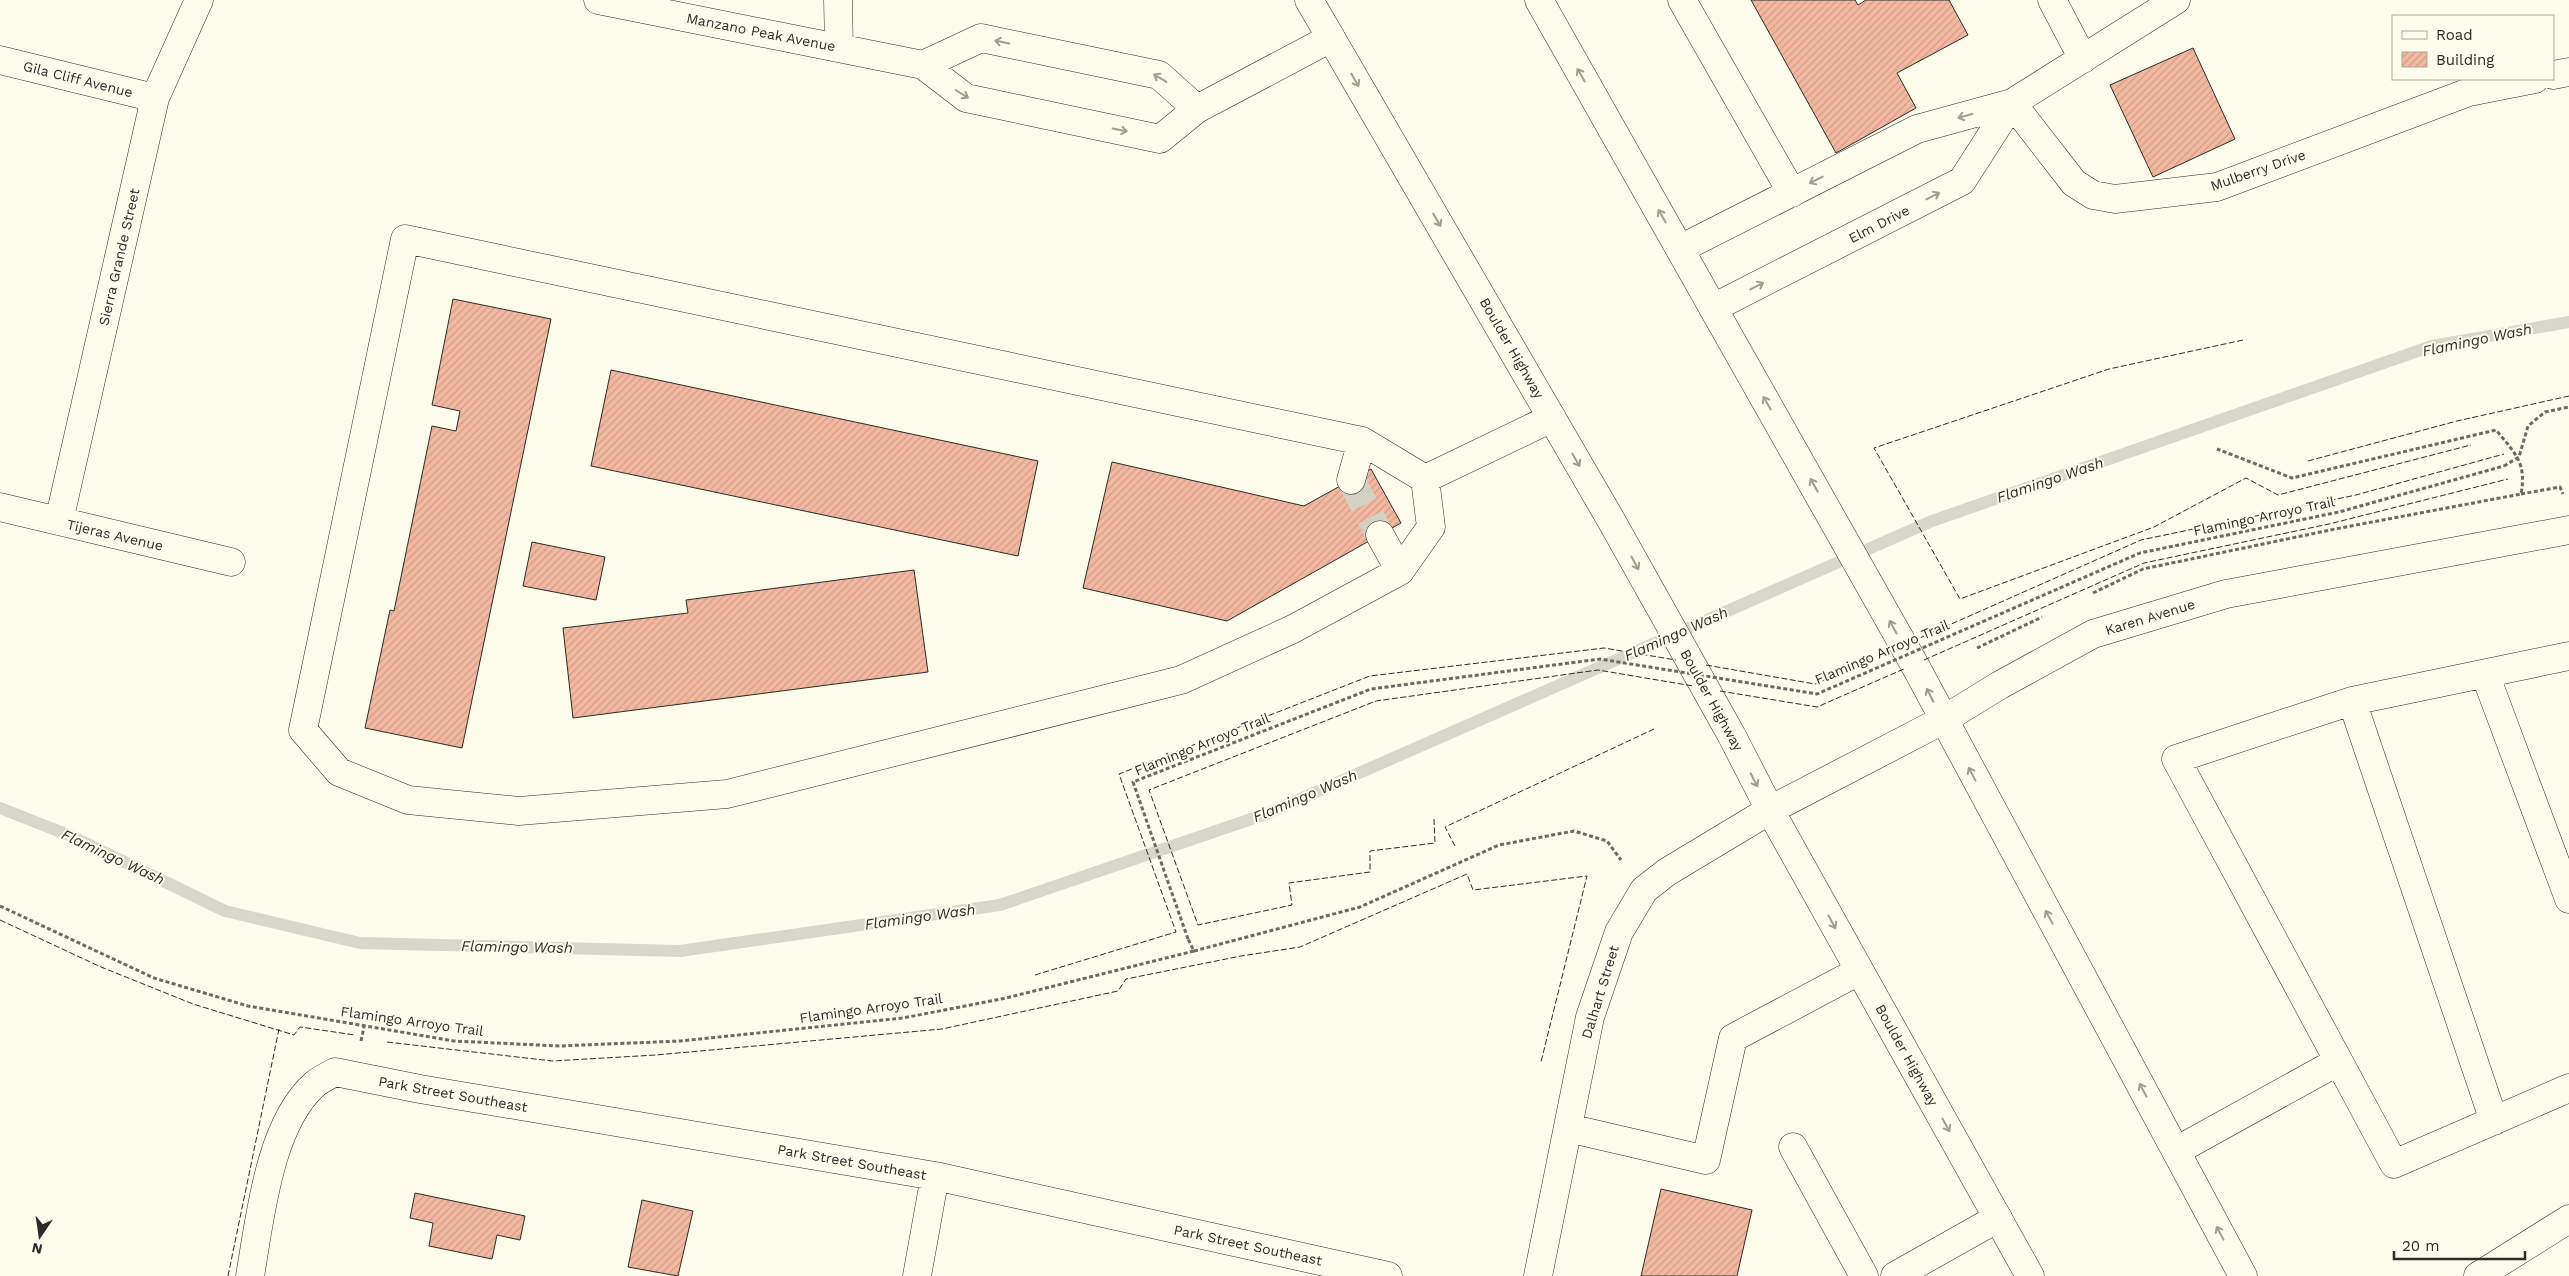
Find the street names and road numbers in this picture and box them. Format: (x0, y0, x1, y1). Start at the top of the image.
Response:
street label: Manzano Peak Avenue (685, 10, 837, 54)
street label: Gila Cliff Avenue (22, 58, 134, 100)
street label: Mulberry Drive (2208, 146, 2308, 194)
street label: Sierra Grande Street (95, 187, 143, 327)
street label: Elm Drive (1846, 202, 1912, 246)
street label: Boulder Highway (1477, 295, 1548, 402)
street label: Flamingo Arroyo Trail (2192, 493, 2337, 539)
street label: Tijeras Avenue (65, 516, 165, 554)
street label: Karen Avenue (2103, 596, 2197, 638)
street label: Flamingo Arroyo Trail (1813, 616, 1952, 688)
street label: Boulder Highway (1677, 646, 1747, 754)
street label: Flamingo Arroyo Trail (1132, 709, 1272, 778)
street label: Dalhart Street (1578, 943, 1622, 1041)
street label: Flamingo Arroyo Trail (799, 990, 944, 1026)
street label: Boulder Highway (1872, 1001, 1942, 1109)
street label: Flamingo Arroyo Trail (340, 1003, 485, 1039)
street label: Park Street Southeast (377, 1073, 529, 1115)
street label: Park Street Southeast (776, 1141, 928, 1183)
street label: Park Street Southeast (1172, 1221, 1324, 1269)

